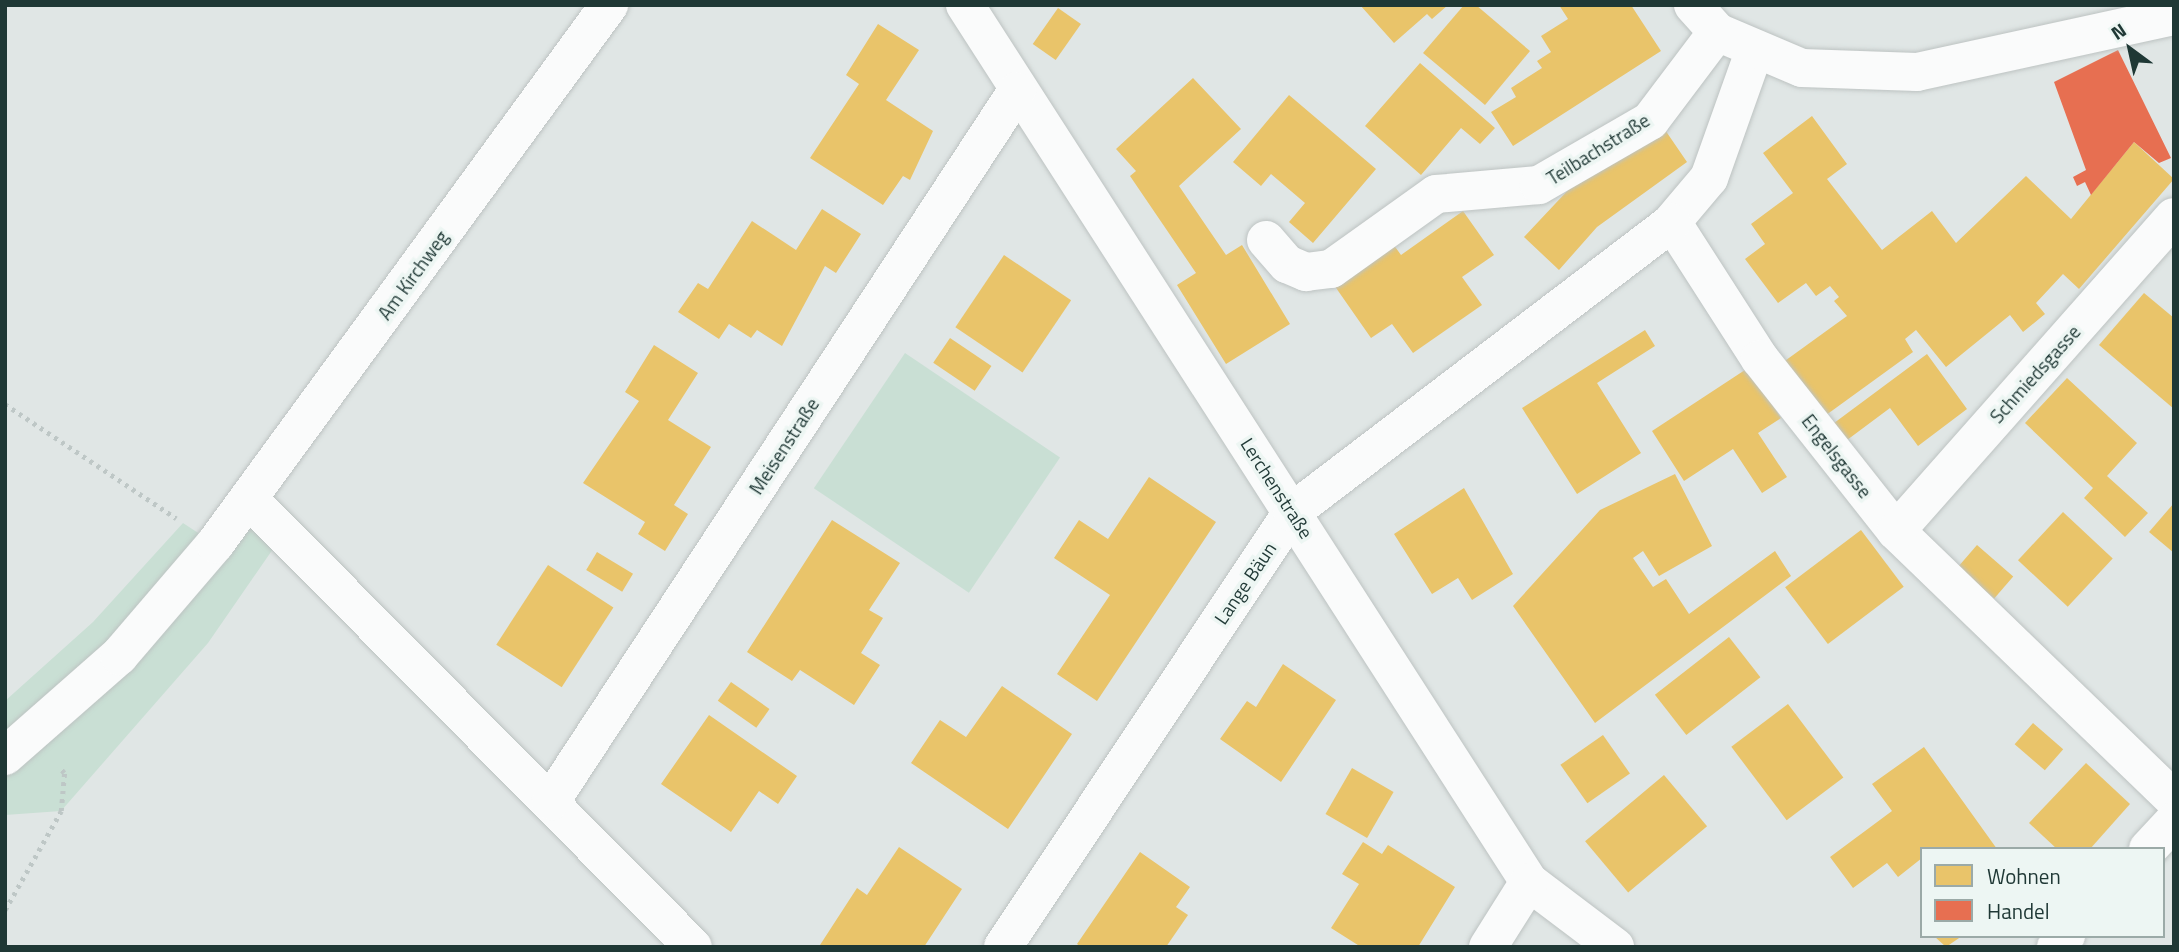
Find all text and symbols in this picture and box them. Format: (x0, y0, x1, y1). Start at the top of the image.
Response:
north arrow (2095, 14, 2165, 84)
text: N (2105, 15, 2132, 47)
street label: Teilbachstraße (1543, 108, 1653, 190)
street label: Am Kirchweg (373, 226, 453, 324)
street label: Schmiedsgasse (1985, 320, 2085, 428)
street label: Meisenstraße (744, 394, 824, 498)
street label: Engelsgasse (1797, 410, 1877, 502)
street label: Lerchenstraße (1236, 433, 1318, 543)
street label: Lange Bäun (1209, 538, 1281, 628)
legend (1920, 847, 2165, 938)
text: Wohnen (1987, 860, 2061, 892)
text: Handel (1987, 895, 2050, 927)

